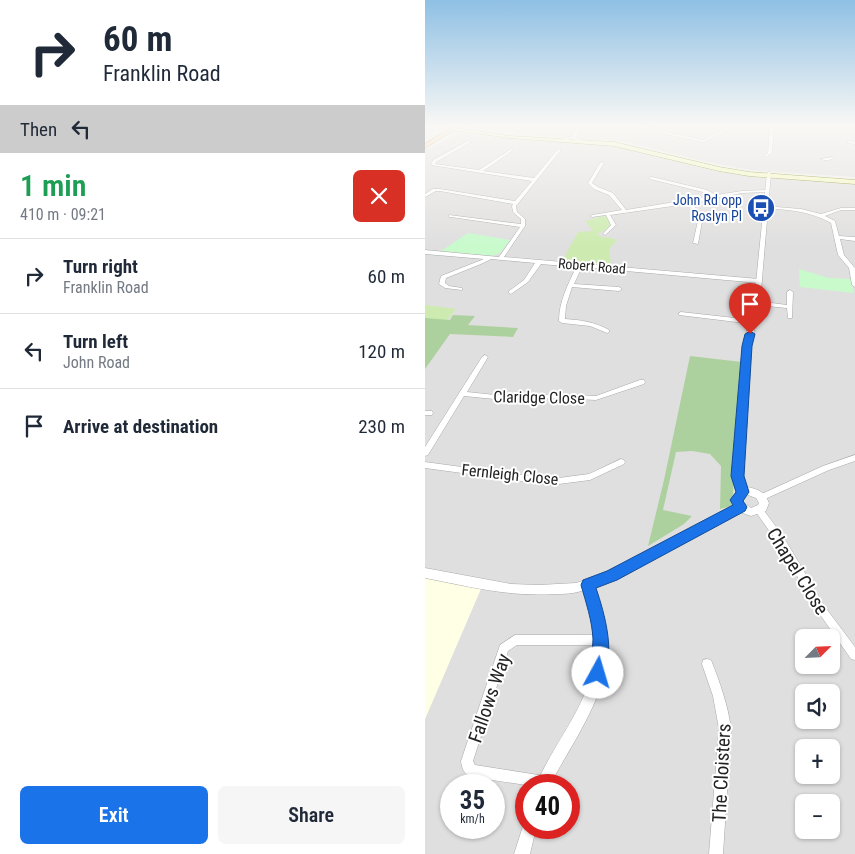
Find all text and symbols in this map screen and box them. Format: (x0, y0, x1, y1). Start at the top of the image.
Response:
text: 60 m (103, 19, 172, 60)
icon: right (20, 20, 85, 85)
text: Franklin Road (103, 61, 221, 86)
icon: left (67, 115, 95, 143)
text: Then (20, 118, 57, 141)
text: 1 min (20, 168, 86, 203)
button: close (353, 170, 405, 222)
place label: John Rd opp Roslyn Pl (673, 192, 742, 224)
bus stop icon: John Rd opp Roslyn Pl (746, 193, 776, 223)
text: 410 m · 09:21 (20, 205, 106, 224)
text: Turn right (63, 255, 138, 278)
street label: Robert Road (557, 255, 627, 277)
icon: right (20, 262, 48, 290)
text: 60 m (368, 265, 405, 288)
text: Franklin Road (63, 278, 149, 297)
pin (729, 283, 771, 334)
icon: arrive (736, 290, 764, 318)
text: Turn left (63, 330, 128, 353)
icon: left (20, 337, 48, 365)
text: 120 m (358, 340, 405, 363)
text: John Road (63, 353, 130, 372)
street label: Claridge Close (493, 387, 585, 408)
icon: arrive (20, 412, 48, 440)
text: Arrive at destination (63, 415, 218, 438)
text: 230 m (358, 415, 405, 438)
street label: Fernleigh Close (461, 460, 559, 489)
street label: Chapel Close (762, 523, 833, 619)
north arrow (795, 629, 840, 674)
map controls (795, 629, 840, 839)
position arrow (571, 646, 623, 698)
street label: Fallows Way (464, 651, 515, 746)
button: sound (795, 684, 840, 729)
street label: The Cloisters (707, 723, 736, 823)
button: + (795, 739, 840, 784)
speed limit sign: 40 (515, 774, 580, 839)
button: Exit (20, 786, 208, 844)
button: Share (218, 786, 405, 844)
text: 35 (460, 786, 485, 815)
button: − (795, 794, 840, 839)
text: km/h (460, 812, 485, 826)

